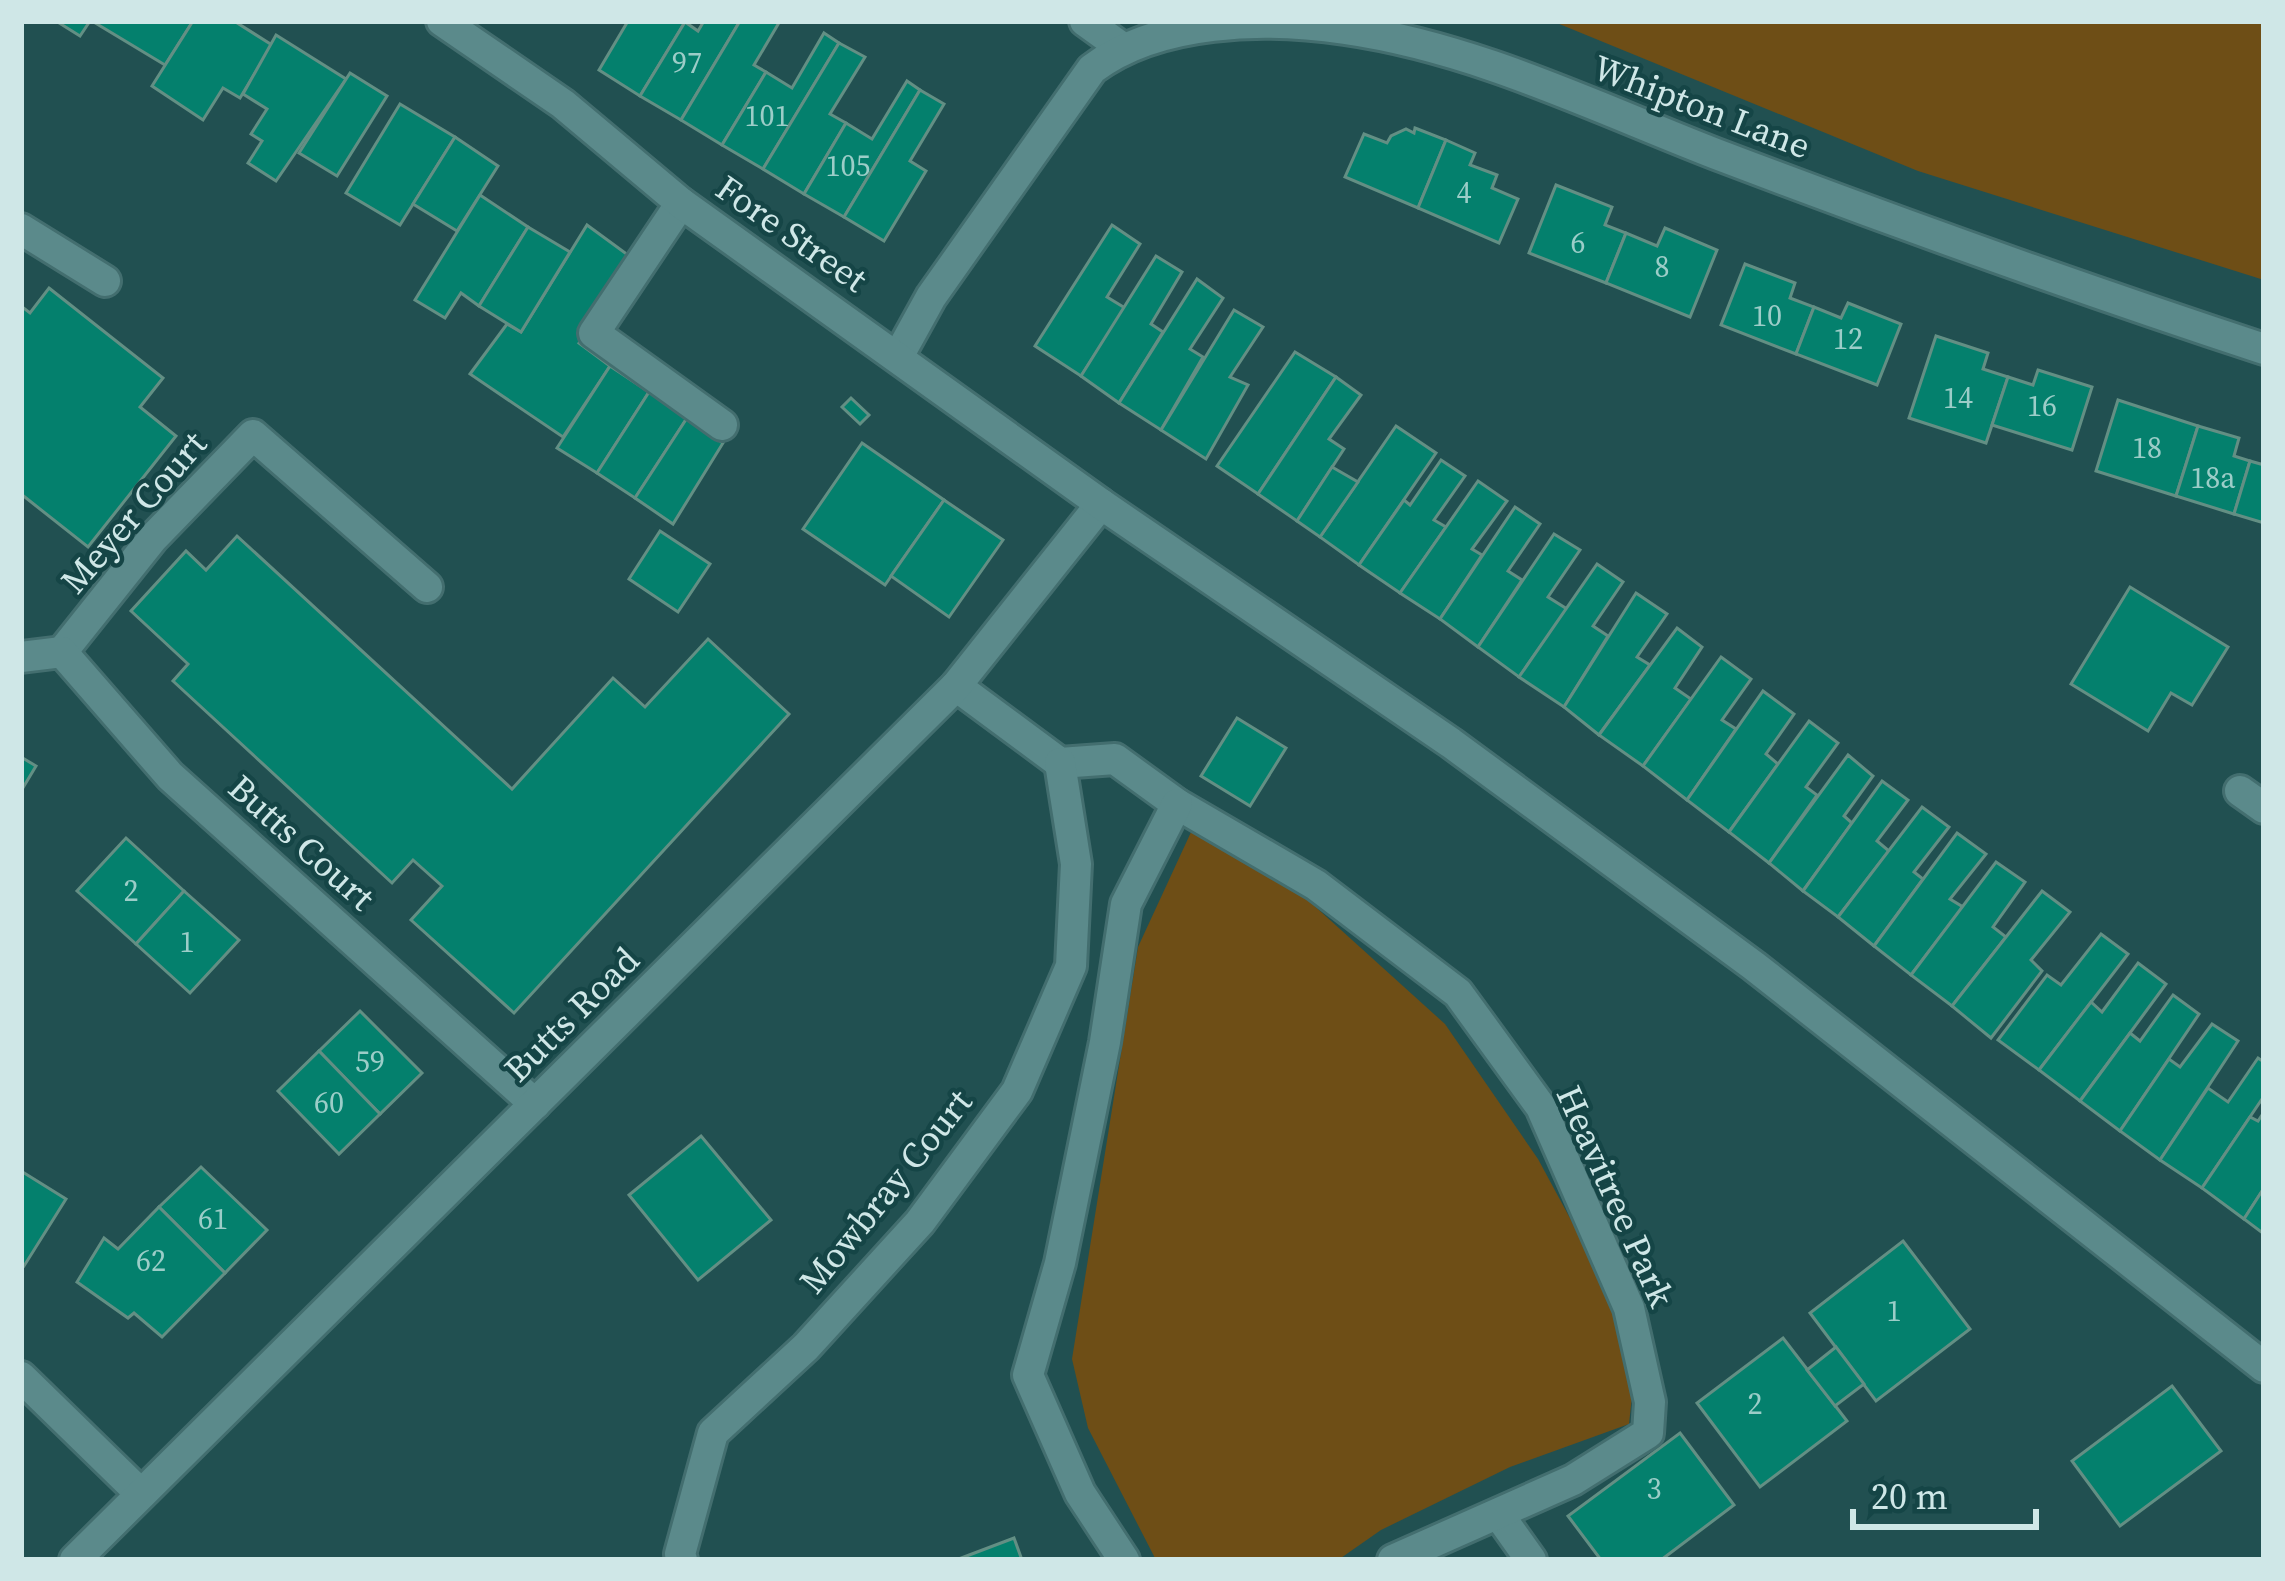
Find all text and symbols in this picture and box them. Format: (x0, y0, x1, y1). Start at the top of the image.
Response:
house number: 97 (672, 42, 702, 83)
street label: Whipton Lane (1586, 43, 1817, 170)
house number: 101 (745, 95, 790, 136)
house number: 105 (826, 145, 871, 186)
street label: Fore Street (706, 163, 877, 303)
house number: 4 (1457, 172, 1472, 213)
house number: 6 (1571, 222, 1586, 263)
house number: 8 (1655, 246, 1670, 287)
house number: 10 (1752, 295, 1782, 336)
house number: 12 (1833, 318, 1863, 359)
house number: 14 (1943, 377, 1973, 418)
house number: 16 (2027, 385, 2057, 426)
street label: Meyer Court (49, 421, 218, 604)
house number: 18 (2132, 427, 2162, 468)
house number: 18a (2190, 457, 2236, 498)
street label: Butts Court (218, 763, 386, 921)
house number: 2 (124, 870, 139, 911)
house number: 1 (180, 921, 195, 962)
street label: Butts Road (493, 936, 650, 1093)
house number: 59 (355, 1041, 385, 1082)
street label: Heavitree Park (1545, 1078, 1686, 1315)
street label: Mowbray Court (788, 1079, 983, 1304)
house number: 60 (314, 1082, 344, 1123)
house number: 61 (198, 1198, 228, 1239)
house number: 62 (136, 1240, 166, 1281)
house number: 1 (1887, 1290, 1902, 1331)
house number: 2 (1748, 1383, 1763, 1424)
scale bar (1853, 1455, 2036, 1529)
house number: 3 (1647, 1468, 1662, 1509)
text: 20 m (1871, 1472, 1948, 1521)

